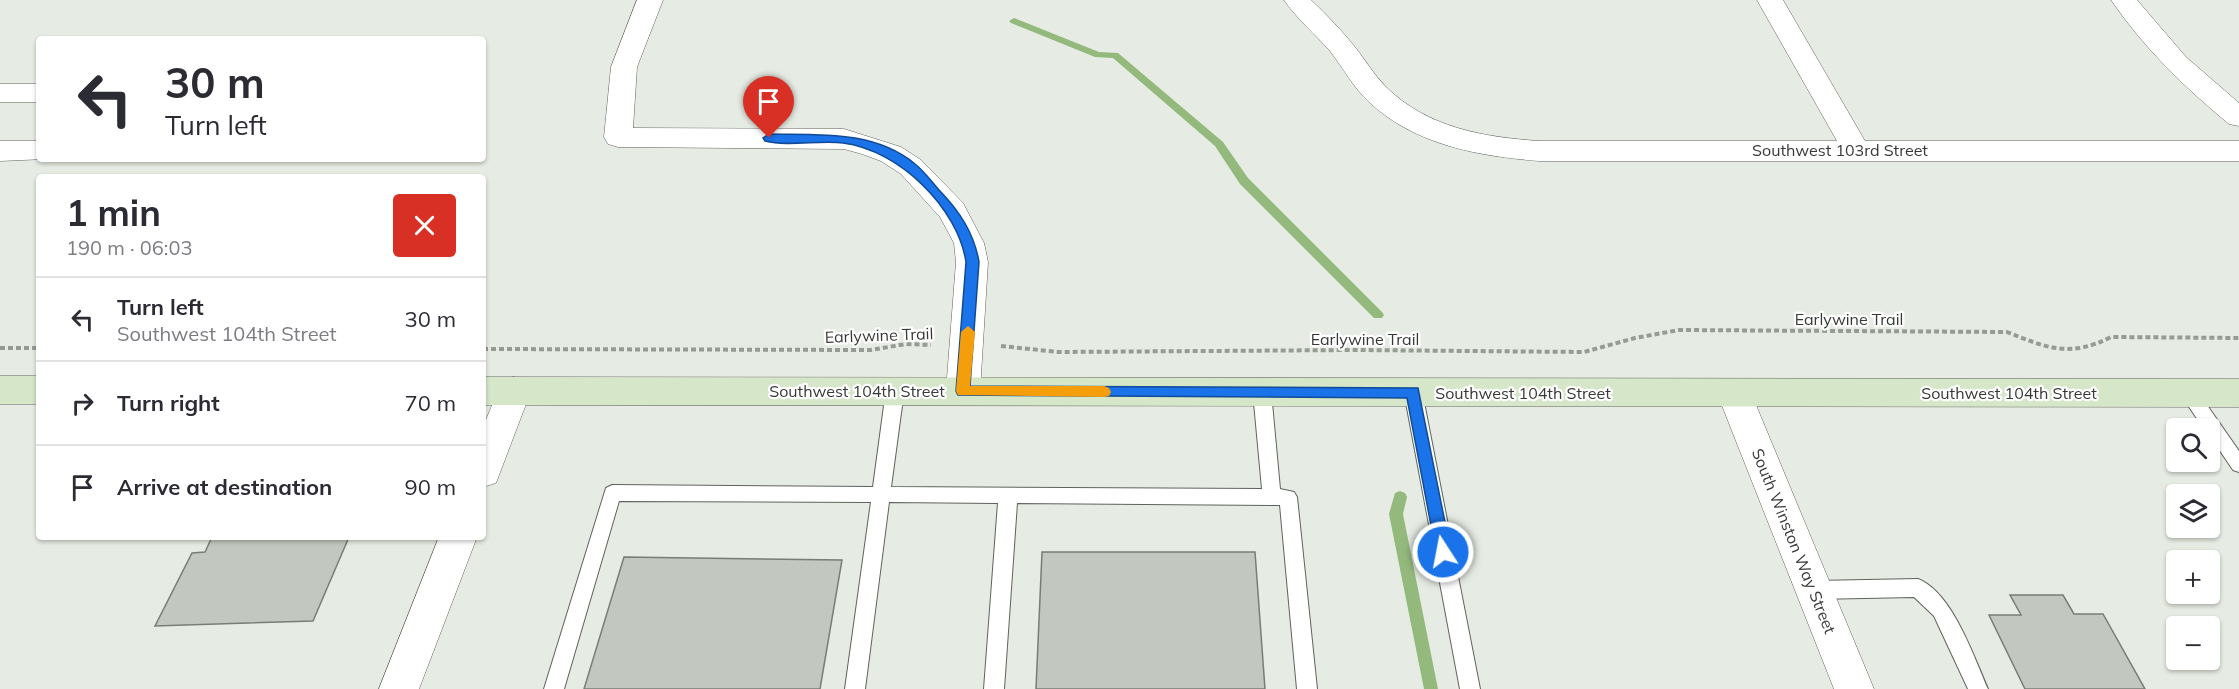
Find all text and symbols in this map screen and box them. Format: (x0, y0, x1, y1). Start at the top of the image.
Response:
text: 30 m (165, 56, 265, 109)
icon: left (66, 60, 144, 138)
pin (743, 76, 794, 138)
icon: arrive (752, 85, 785, 118)
text: Turn left (165, 108, 267, 142)
street label: Southwest 103rd Street (1752, 140, 1928, 160)
text: 1 min (66, 190, 161, 235)
button: close (393, 194, 456, 257)
text: 190 m · 06:03 (66, 235, 192, 260)
text: Turn left (117, 293, 204, 321)
icon: left (66, 303, 99, 336)
text: 30 m (405, 305, 456, 333)
street label: Earlywine Trail (1795, 309, 1903, 329)
text: Southwest 104th Street (117, 321, 336, 346)
street label: Earlywine Trail (824, 323, 934, 347)
street label: Earlywine Trail (1311, 329, 1419, 349)
street label: Southwest 104th Street (769, 381, 945, 401)
street label: Southwest 104th Street (1435, 383, 1611, 403)
street label: Southwest 104th Street (1921, 383, 2097, 403)
icon: right (66, 387, 99, 420)
text: Turn right (117, 389, 220, 417)
text: 70 m (405, 389, 456, 417)
map controls (2166, 418, 2220, 670)
button: search (2166, 418, 2220, 472)
street label: South Winston Way Street (1748, 446, 1840, 637)
icon: arrive (66, 471, 99, 504)
text: Arrive at destination (117, 473, 332, 501)
text: 90 m (405, 473, 456, 501)
button: layers (2166, 484, 2220, 538)
position arrow (1411, 520, 1475, 584)
button: + (2166, 550, 2220, 604)
button: − (2166, 616, 2220, 670)

